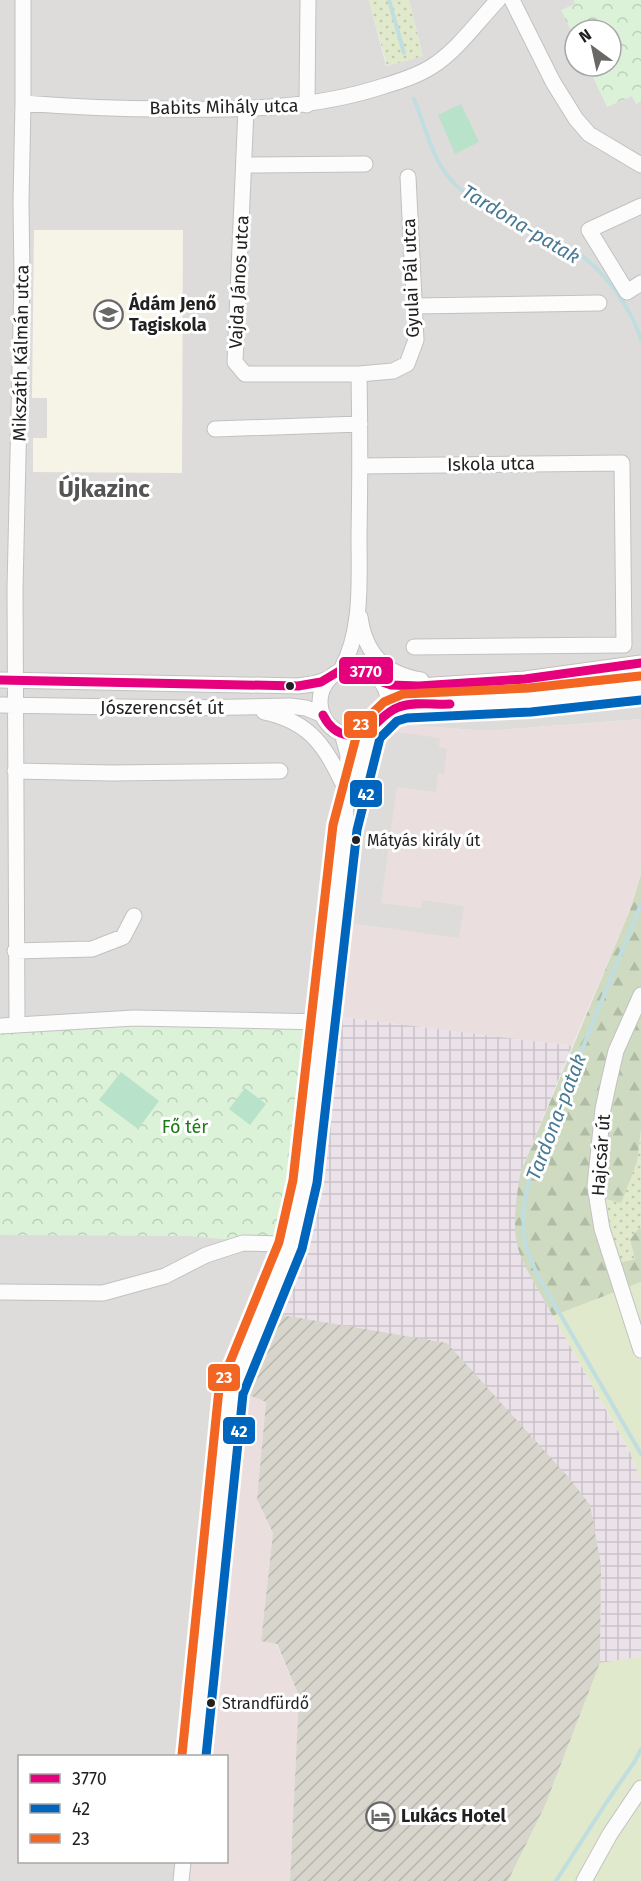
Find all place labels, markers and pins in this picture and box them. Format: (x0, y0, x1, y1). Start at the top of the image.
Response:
place label: Ádám Jenő Tagiskola (128, 292, 216, 336)
school or university icon: Ádám Jenő Tagiskola (92, 298, 124, 330)
unlabelled marker (284, 680, 296, 692)
place label: Mátyás király út (367, 831, 481, 850)
marker: Mátyás király út (350, 834, 362, 846)
place label: Strandfürdő (222, 1694, 309, 1713)
marker: Strandfürdő (205, 1697, 217, 1709)
hotel icon: Lukács Hotel (364, 1800, 396, 1832)
place label: Lukács Hotel (401, 1805, 506, 1827)

